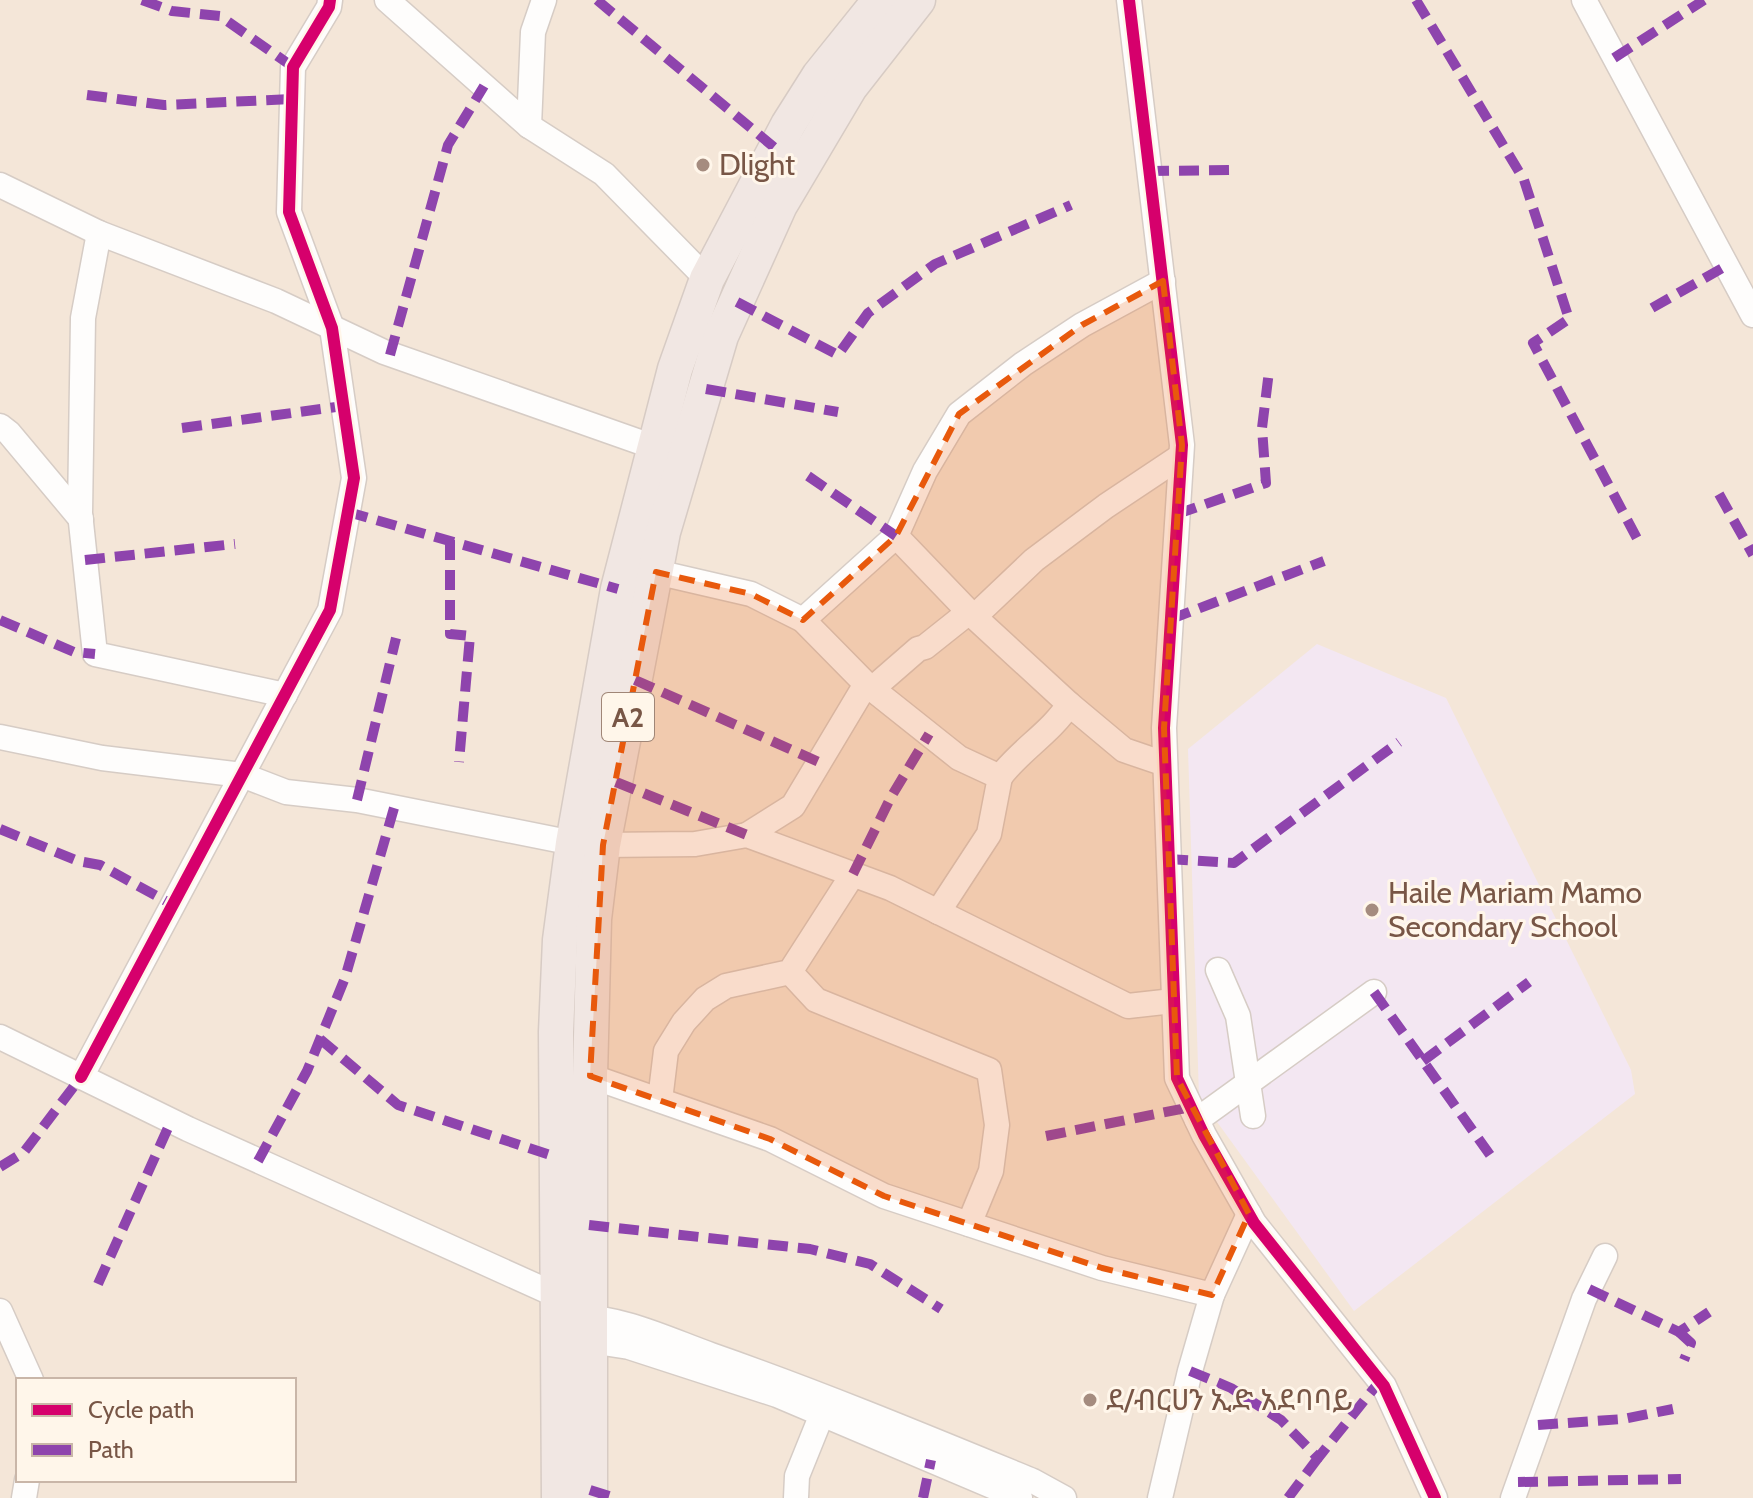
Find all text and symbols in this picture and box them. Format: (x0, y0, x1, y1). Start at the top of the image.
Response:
place label: Dlight (719, 146, 795, 183)
marker: Dlight (694, 156, 712, 174)
road number: A2 (602, 693, 654, 741)
place label: Haile Mariam Mamo Secondary School (1388, 874, 1642, 945)
marker: Haile Mariam Mamo Secondary School (1363, 901, 1381, 919)
legend (16, 1378, 296, 1482)
place label: ደ/ብርሀን ኢድ አደባባይ (1106, 1381, 1353, 1418)
marker: ደ/ብርሀን ኢድ አደባባይ (1081, 1391, 1099, 1409)
text: Cycle path (88, 1395, 194, 1424)
text: Path (88, 1435, 134, 1464)

